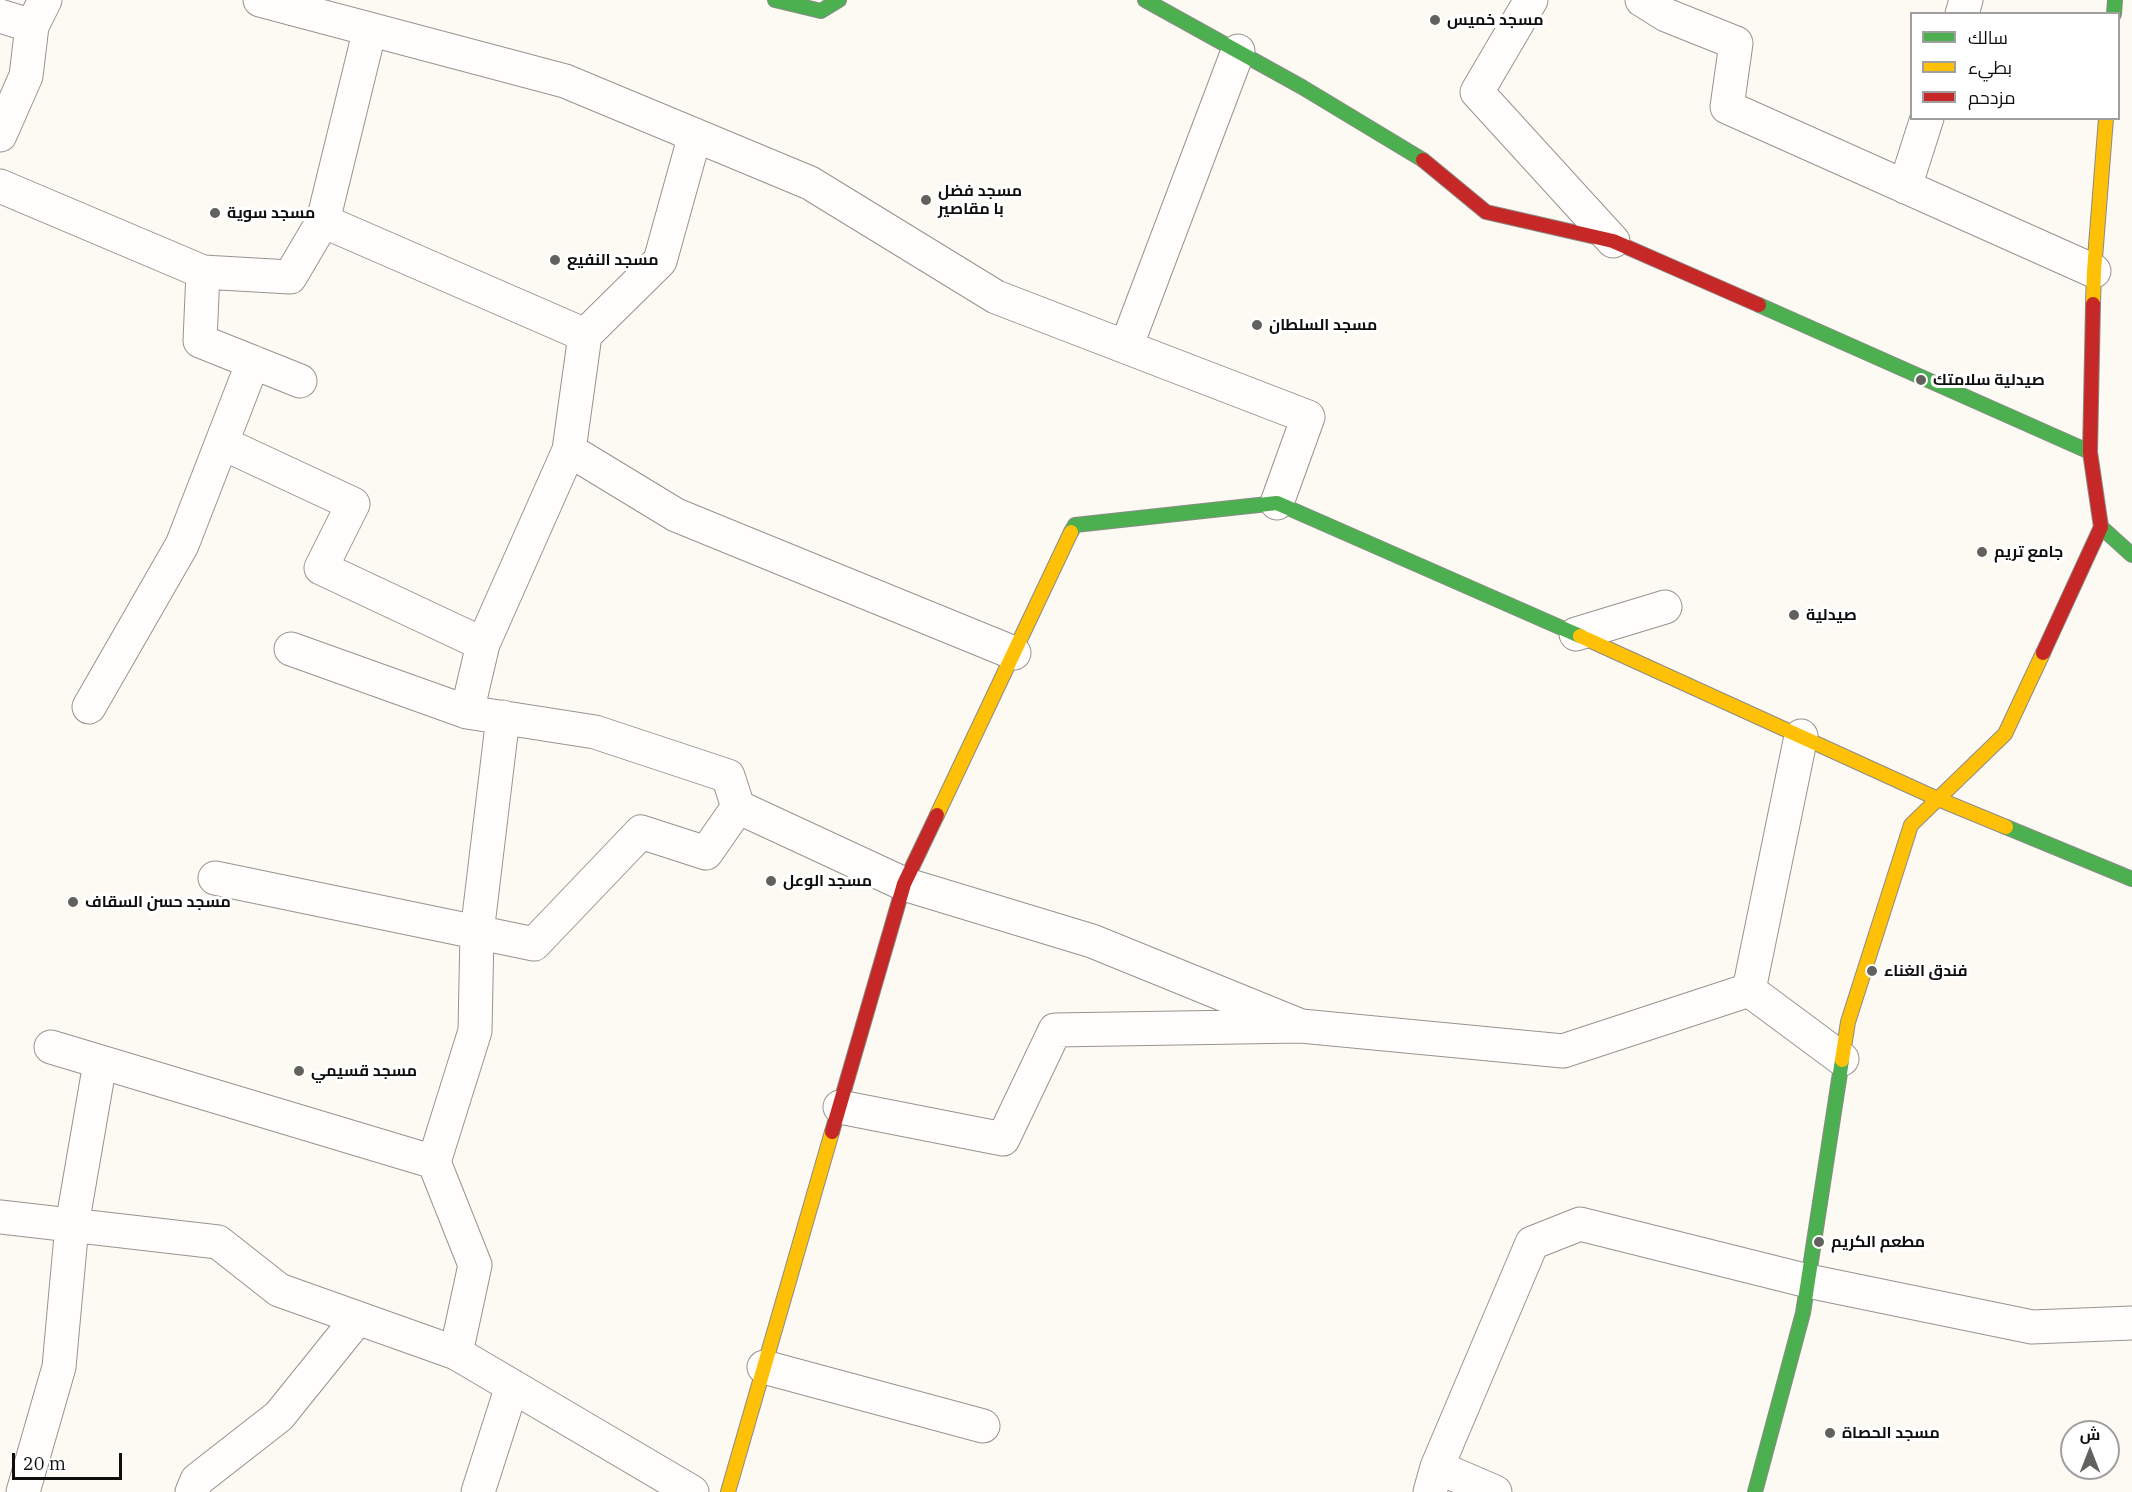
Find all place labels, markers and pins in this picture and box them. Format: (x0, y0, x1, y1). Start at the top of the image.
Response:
place label: مسجد خميس (1447, 10, 1543, 30)
marker: مسجد خميس (1428, 13, 1442, 27)
place label: مسجد فضل با مقاصير (938, 181, 1022, 219)
marker: مسجد فضل با مقاصير (919, 193, 933, 207)
place label: مسجد سوية (227, 203, 315, 223)
marker: مسجد سوية (208, 206, 222, 220)
place label: مسجد النفيع (567, 250, 659, 270)
marker: مسجد النفيع (548, 253, 562, 267)
place label: مسجد السلطان (1269, 315, 1377, 335)
marker: مسجد السلطان (1250, 318, 1264, 332)
place label: صيدلية سلامتك (1933, 370, 2045, 390)
marker: صيدلية سلامتك (1914, 373, 1928, 387)
place label: جامع تريم (1994, 542, 2063, 562)
marker: جامع تريم (1975, 545, 1989, 559)
place label: صيدلية (1806, 605, 1857, 625)
marker: صيدلية (1787, 608, 1801, 622)
place label: مسجد الوعل (783, 871, 872, 891)
marker: مسجد الوعل (764, 874, 778, 888)
place label: مسجد حسن السقاف (85, 892, 231, 912)
marker: مسجد حسن السقاف (66, 895, 80, 909)
place label: فندق الغناء (1884, 961, 1968, 981)
marker: فندق الغناء (1865, 964, 1879, 978)
place label: مسجد قسيمي (311, 1061, 417, 1081)
marker: مسجد قسيمي (292, 1064, 306, 1078)
place label: مطعم الكريم (1831, 1232, 1925, 1252)
marker: مطعم الكريم (1812, 1235, 1826, 1249)
place label: مسجد الحصاة (1842, 1423, 1940, 1443)
marker: مسجد الحصاة (1823, 1426, 1837, 1440)

